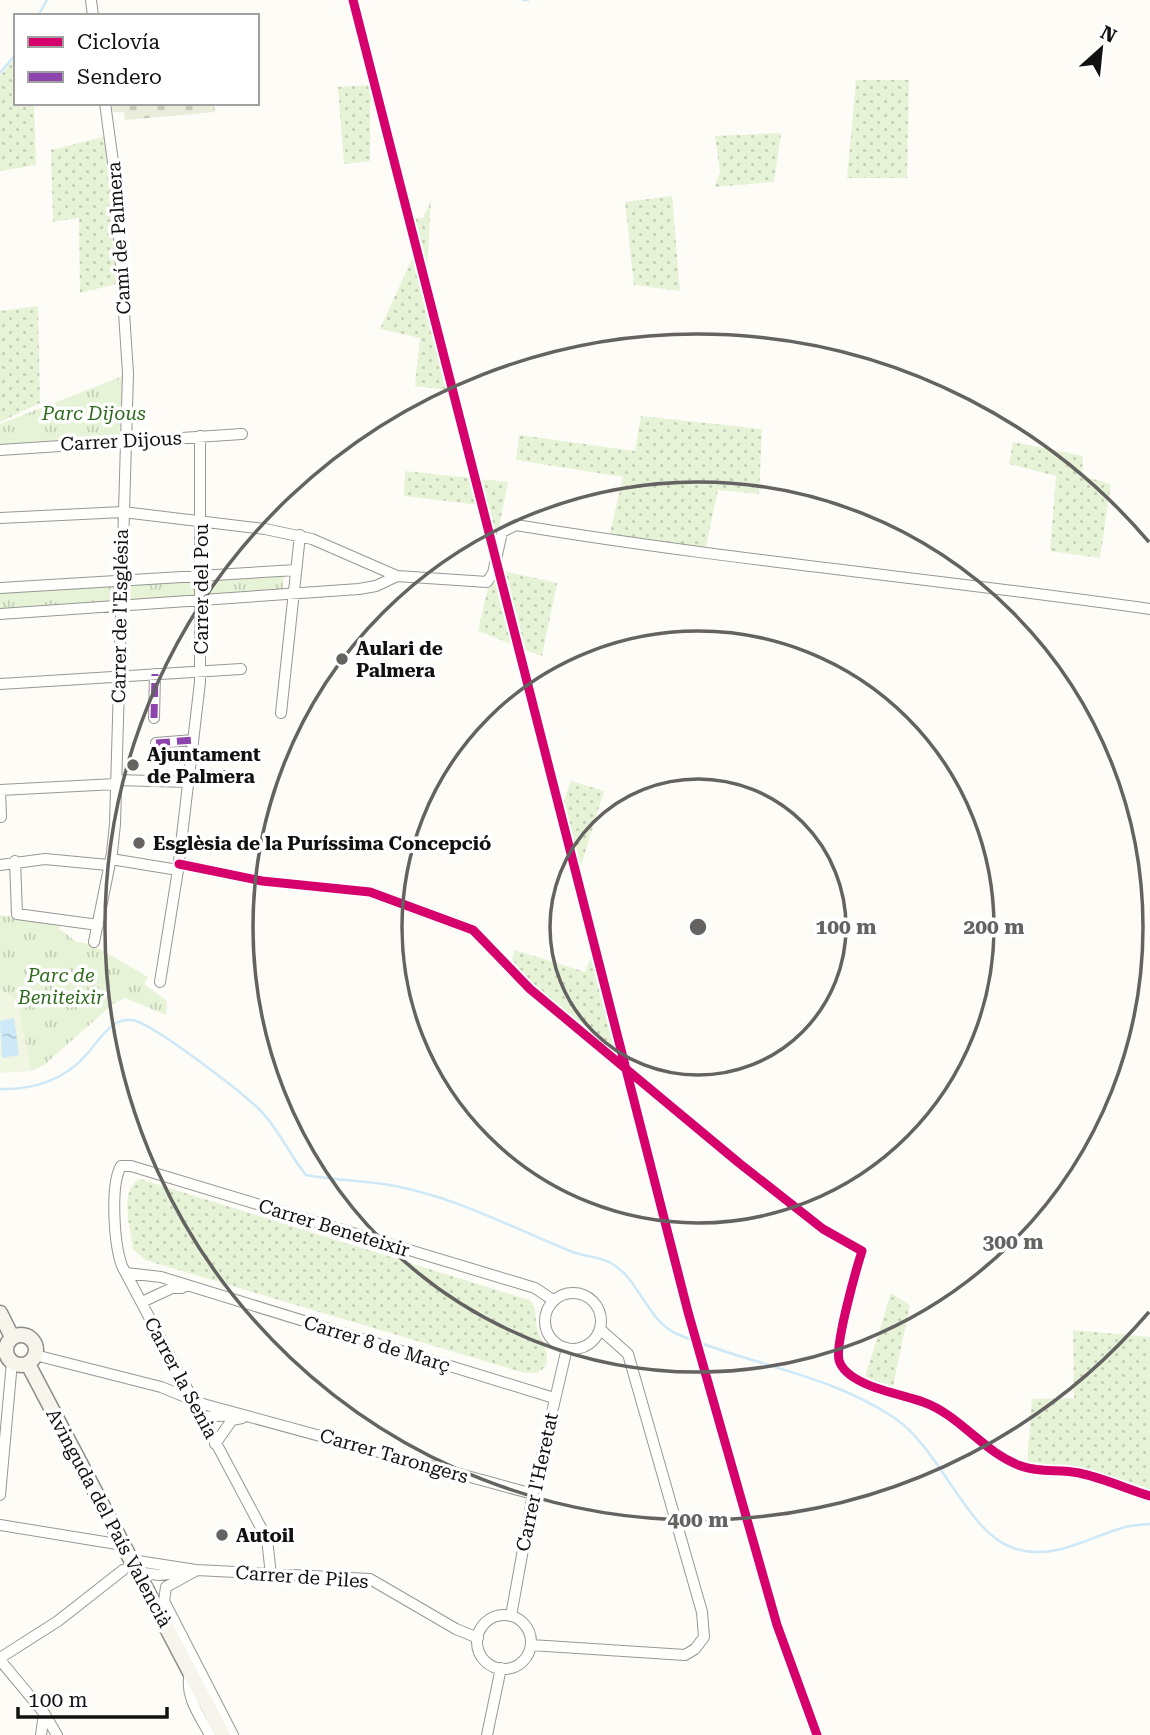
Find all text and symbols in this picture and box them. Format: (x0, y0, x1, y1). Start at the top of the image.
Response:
legend (14, 14, 259, 105)
north arrow (1066, 14, 1136, 84)
text: N (1097, 21, 1121, 48)
text: Ciclovía (77, 30, 161, 54)
text: Sendero (77, 65, 162, 89)
street label: Camí de Palmera (102, 160, 136, 315)
park label: Parc Dijous (41, 402, 146, 425)
street label: Carrer Dijous (60, 426, 182, 456)
street label: Carrer del Pou (190, 523, 213, 654)
street label: Carrer de l'Església (107, 528, 133, 703)
place label: Aulari de Palmera (356, 637, 443, 682)
marker: Aulari de Palmera (334, 651, 350, 667)
place label: Ajuntament de Palmera (147, 743, 261, 788)
marker: Ajuntament de Palmera (125, 757, 141, 773)
place label: Esglèsia de la Puríssima Concepció (153, 832, 491, 855)
marker: Esglèsia de la Puríssima Concepció (131, 835, 147, 851)
centre of rings (686, 915, 710, 939)
text: 100 m (816, 915, 876, 939)
text: 200 m (964, 915, 1024, 939)
park label: Parc de Beniteixir (17, 964, 104, 1009)
street label: Carrer Beneteixir (256, 1194, 412, 1262)
text: 300 m (983, 1230, 1043, 1254)
street label: Carrer 8 de Març (301, 1311, 453, 1377)
street label: Carrer la Senia (139, 1313, 223, 1443)
street label: Avinguda del País Valencià (41, 1404, 177, 1632)
street label: Carrer l'Heretat (511, 1411, 563, 1553)
street label: Carrer Tarongers (317, 1424, 471, 1488)
text: 400 m (668, 1508, 728, 1532)
place label: Autoil (236, 1524, 294, 1547)
marker: Autoil (214, 1527, 230, 1543)
street label: Carrer de Piles (235, 1561, 369, 1593)
scale bar (18, 1676, 166, 1720)
text: 100 m (28, 1688, 88, 1712)

